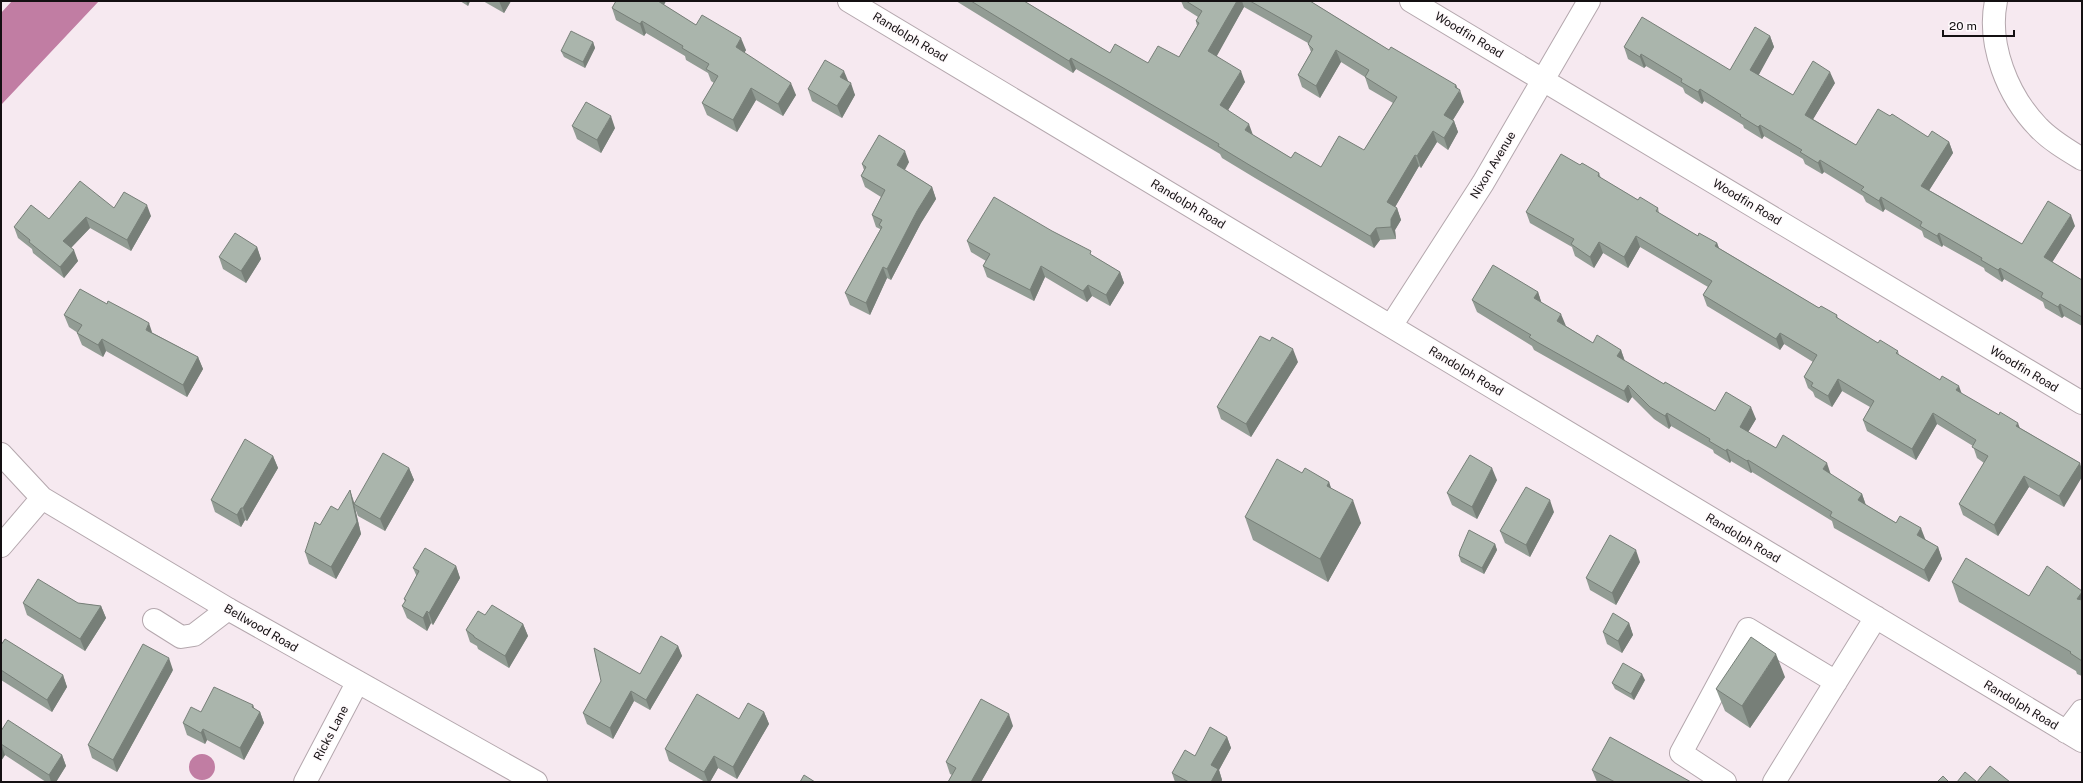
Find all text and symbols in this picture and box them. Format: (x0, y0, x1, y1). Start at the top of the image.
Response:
street label: Randolph Road (870, 9, 950, 65)
street label: Woodfin Road (1432, 9, 1506, 61)
scale bar (1943, 12, 2014, 38)
text: 20 m (1949, 19, 1977, 33)
street label: Nixon Avenue (1467, 128, 1519, 201)
street label: Randolph Road (1148, 176, 1228, 232)
street label: Woodfin Road (1710, 176, 1784, 228)
street label: Randolph Road (1426, 343, 1506, 399)
street label: Woodfin Road (1987, 343, 2061, 395)
street label: Randolph Road (1703, 510, 1783, 566)
street label: Bellwood Road (222, 601, 300, 655)
street label: Randolph Road (1981, 677, 2061, 733)
street label: Ricks Lane (311, 703, 351, 763)

